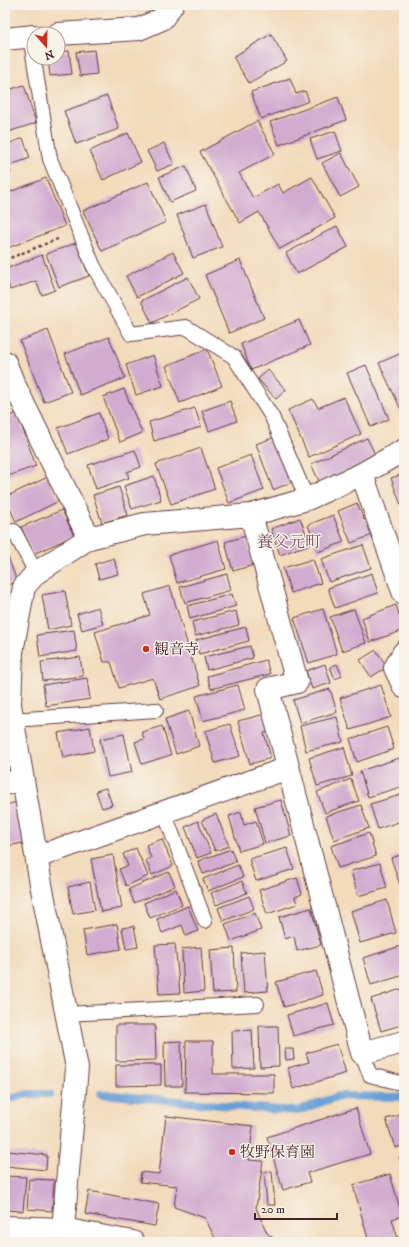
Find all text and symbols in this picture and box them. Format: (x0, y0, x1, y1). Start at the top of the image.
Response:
north arrow (26, 26, 66, 66)
text: N (42, 46, 56, 63)
district label: 養父元町 (257, 532, 321, 552)
place label: 観音寺 (154, 640, 199, 659)
marker: 観音寺 (141, 644, 151, 654)
place label: 牧野保育園 (240, 1143, 315, 1162)
marker: 牧野保育園 (227, 1147, 237, 1157)
scale bar (255, 1195, 337, 1221)
text: 20 m (261, 1202, 285, 1217)

